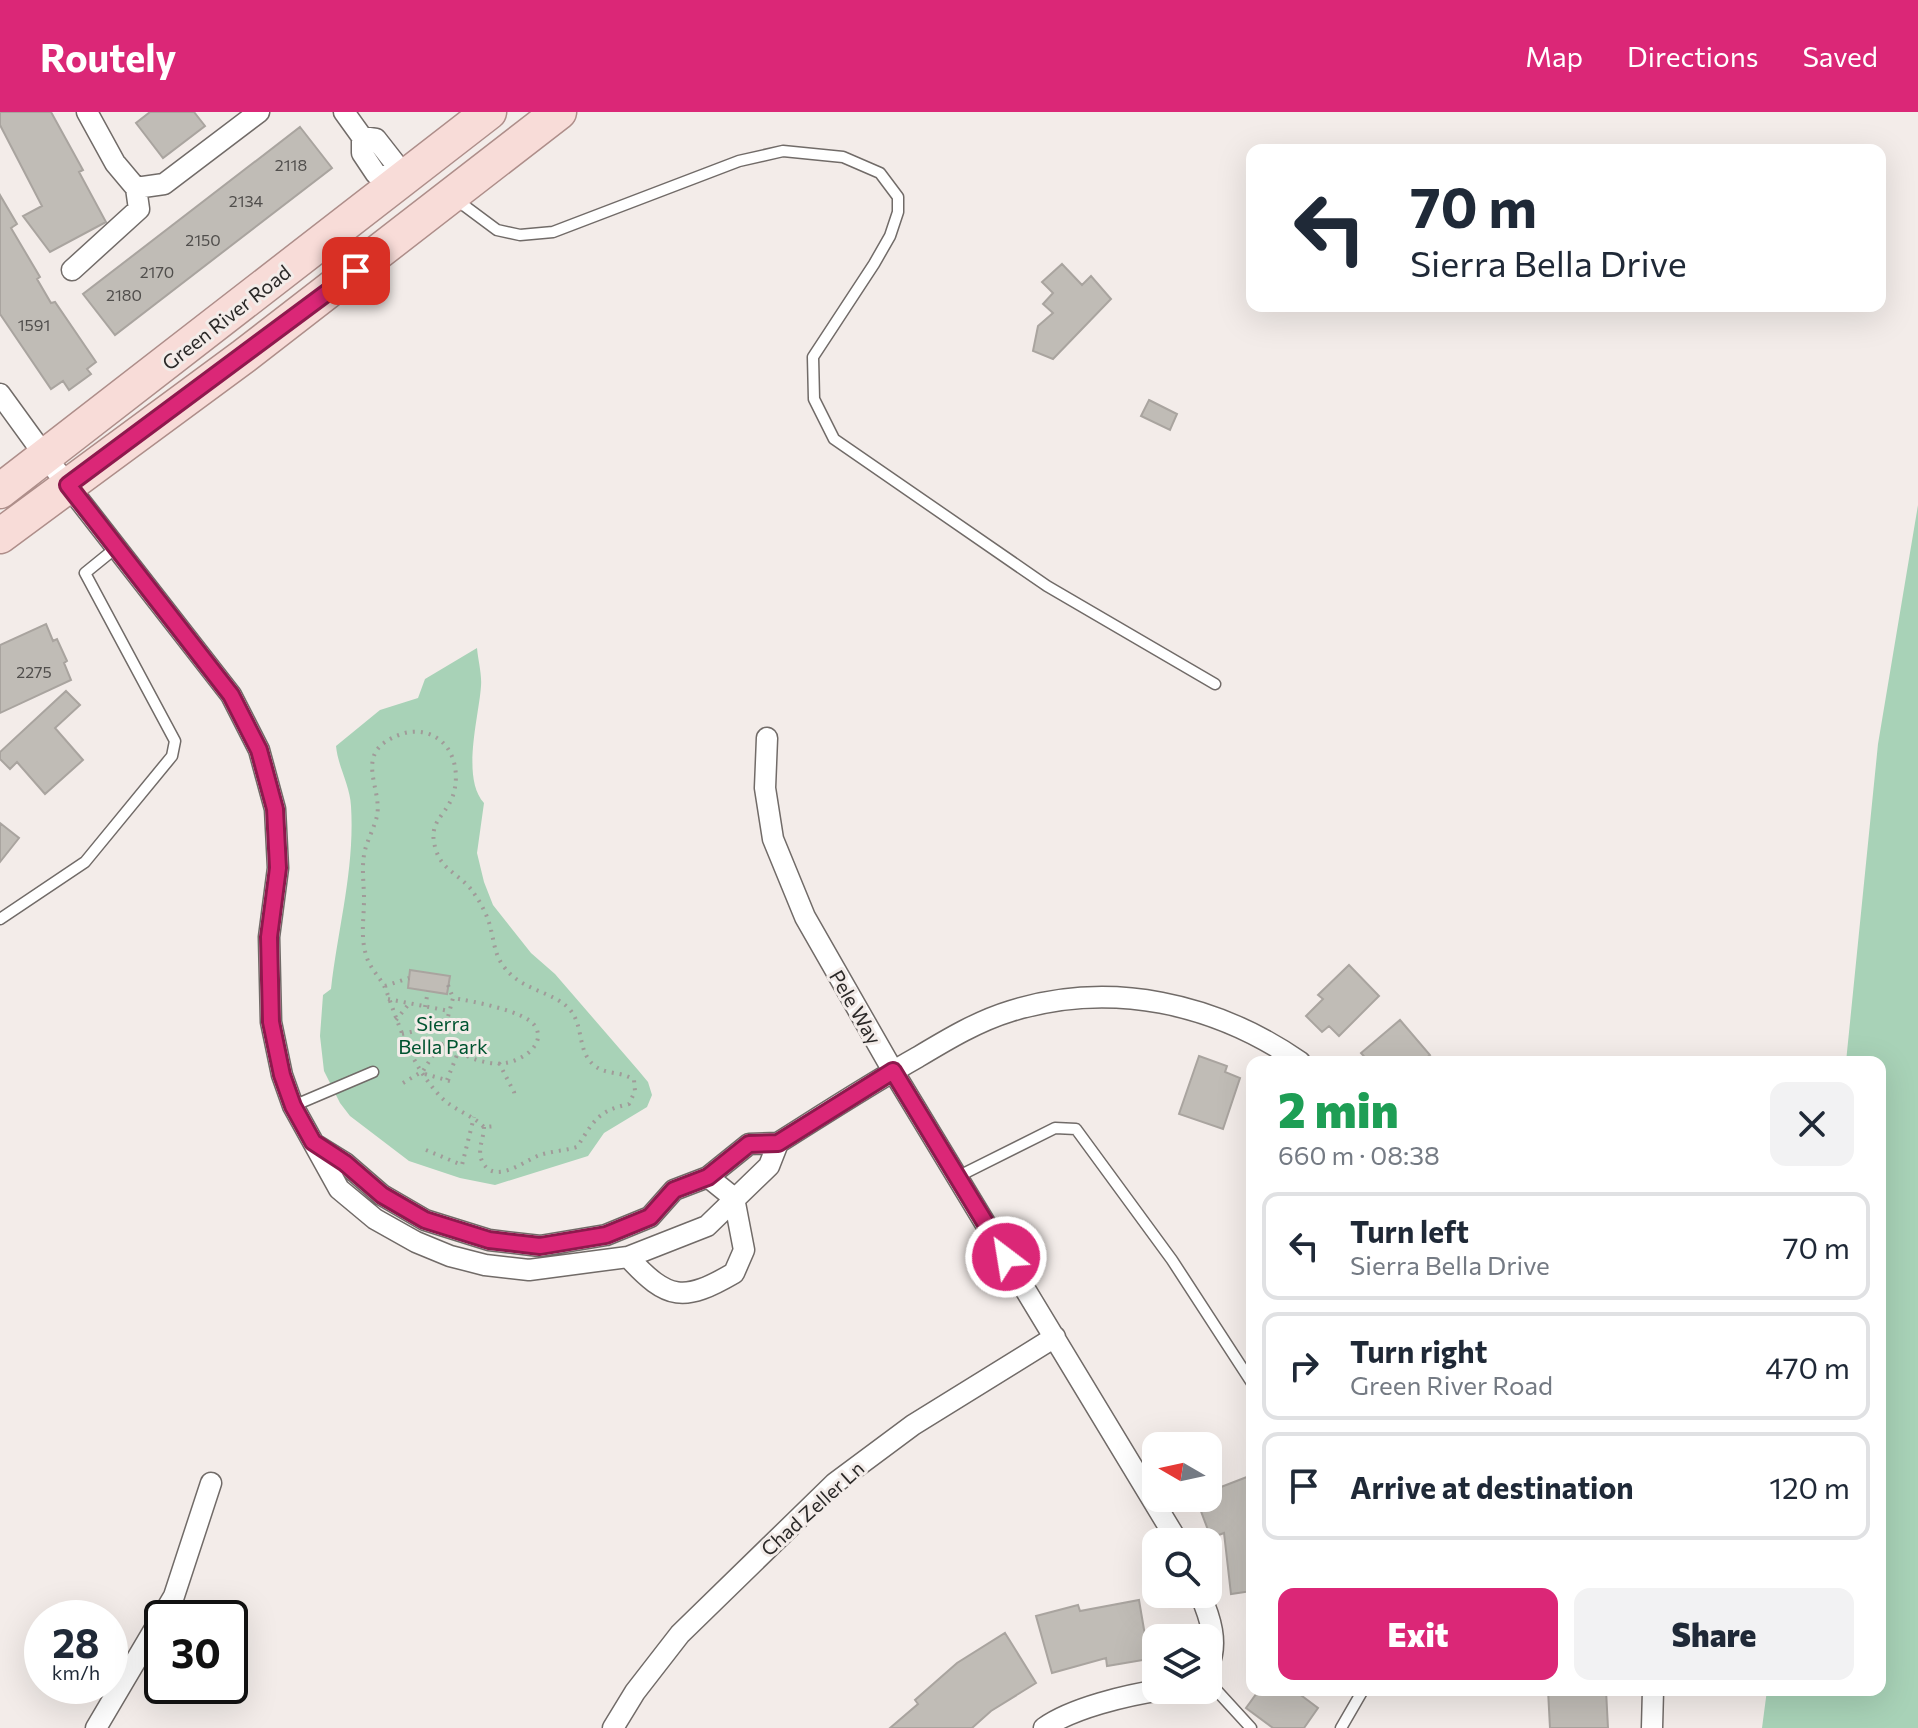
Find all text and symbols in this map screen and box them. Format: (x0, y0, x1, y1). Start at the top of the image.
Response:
text: Routely (40, 33, 176, 80)
text: Map (1525, 39, 1583, 73)
text: Directions (1627, 39, 1758, 73)
text: Saved (1802, 39, 1878, 73)
house number: 2118 (275, 155, 307, 174)
text: 70 m (1410, 171, 1537, 240)
icon: left (1278, 176, 1382, 280)
house number: 2134 (229, 191, 264, 210)
house number: 2150 (185, 230, 221, 249)
pin (322, 237, 390, 305)
text: Sierra Bella Drive (1410, 240, 1687, 284)
icon: arrive (334, 249, 378, 293)
street label: Green River Road (157, 259, 295, 375)
house number: 2170 (140, 262, 174, 281)
house number: 2180 (106, 285, 142, 304)
house number: 1591 (18, 315, 50, 334)
house number: 2275 (16, 662, 52, 681)
street label: Pele Way (825, 965, 887, 1049)
park label: Sierra Bella Park (398, 1011, 488, 1058)
text: 2 min (1278, 1079, 1399, 1138)
button: close (1770, 1082, 1854, 1166)
text: 660 m · 08:38 (1278, 1139, 1440, 1170)
text: Turn left (1350, 1212, 1469, 1249)
position arrow (964, 1215, 1048, 1299)
icon: left (1282, 1224, 1326, 1268)
text: 70 m (1783, 1228, 1850, 1265)
text: Sierra Bella Drive (1350, 1249, 1550, 1280)
text: Turn right (1350, 1332, 1487, 1369)
icon: right (1282, 1344, 1326, 1388)
text: 470 m (1765, 1348, 1850, 1385)
text: Green River Road (1350, 1369, 1553, 1400)
north arrow (1142, 1432, 1222, 1512)
map controls (1142, 1432, 1222, 1704)
street label: Chad Zeller Ln (756, 1455, 868, 1561)
icon: arrive (1282, 1464, 1326, 1508)
text: Arrive at destination (1350, 1468, 1634, 1505)
text: 120 m (1769, 1468, 1850, 1505)
button: search (1142, 1528, 1222, 1608)
button: Exit (1278, 1588, 1558, 1680)
button: Share (1574, 1588, 1854, 1680)
speed limit sign: 30 (144, 1600, 248, 1704)
text: 28 (52, 1617, 100, 1666)
button: layers (1142, 1624, 1222, 1704)
text: km/h (52, 1660, 100, 1684)

